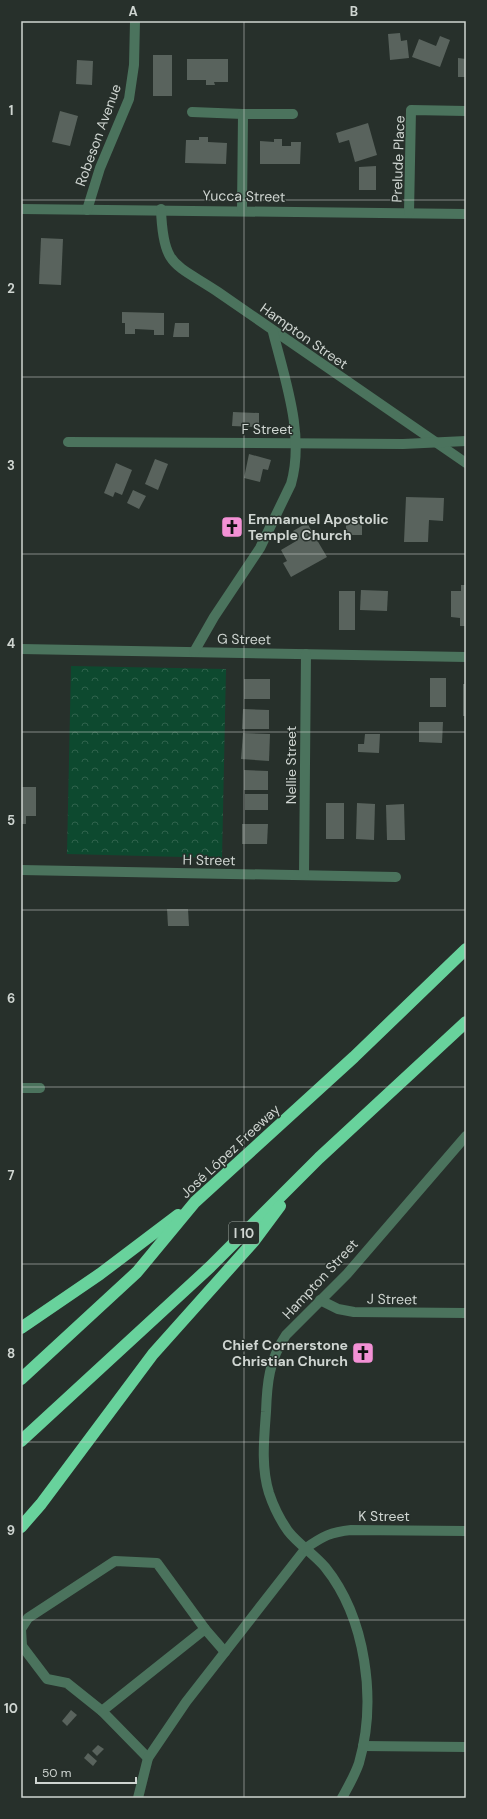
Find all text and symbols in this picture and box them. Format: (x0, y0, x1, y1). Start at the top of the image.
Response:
text: A (128, 3, 138, 20)
text: B (350, 3, 358, 20)
street label: Robeson Avenue (71, 81, 125, 189)
text: 1 (9, 102, 13, 119)
street label: Prelude Place (387, 115, 409, 203)
street label: Yucca Street (202, 186, 286, 206)
text: 2 (7, 280, 15, 297)
street label: Hampton Street (257, 299, 351, 373)
street label: F Street (242, 420, 292, 438)
text: 3 (7, 457, 15, 474)
place label: Emmanuel Apostolic Temple Church (248, 510, 389, 544)
church icon: Emmanuel Apostolic Temple Church (219, 514, 245, 540)
street label: G Street (217, 630, 271, 648)
text: 4 (7, 635, 15, 652)
street label: Nellie Street (282, 726, 300, 804)
text: 5 (7, 812, 15, 829)
street label: H Street (182, 851, 236, 869)
text: 6 (7, 990, 15, 1007)
street label: José López Freeway (176, 1100, 284, 1202)
text: 7 (8, 1167, 15, 1184)
road number: I 10 (229, 1222, 259, 1244)
street label: Hampton Street (278, 1235, 362, 1323)
street label: J Street (367, 1290, 417, 1308)
place label: Chief Cornerstone Christian Church (222, 1336, 348, 1370)
church icon: Chief Cornerstone Christian Church (350, 1340, 376, 1366)
text: 8 (7, 1345, 15, 1362)
street label: K Street (358, 1507, 410, 1525)
text: 9 (7, 1522, 15, 1539)
text: 10 (4, 1700, 18, 1717)
scale bar (36, 1759, 136, 1785)
text: 50 m (42, 1765, 71, 1781)

